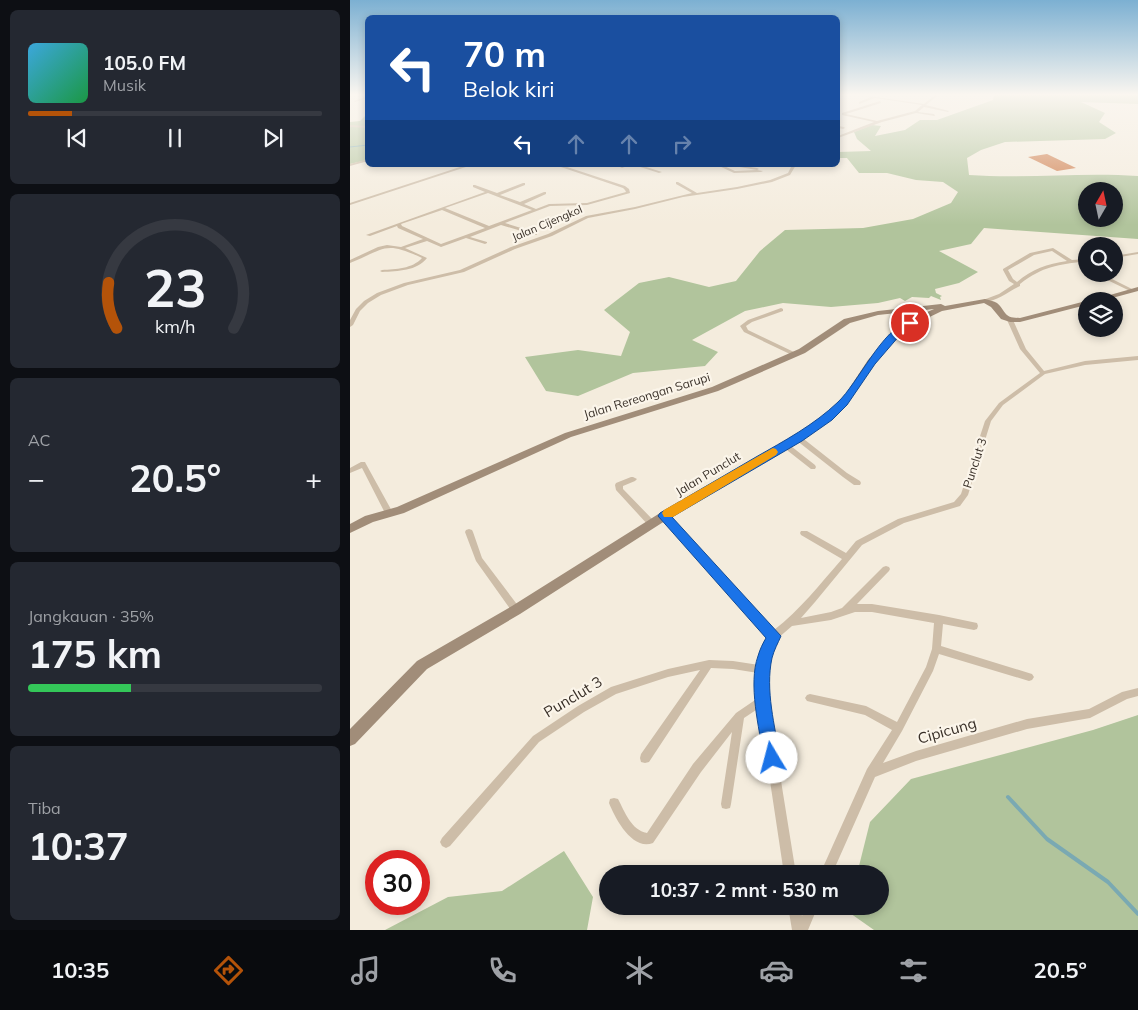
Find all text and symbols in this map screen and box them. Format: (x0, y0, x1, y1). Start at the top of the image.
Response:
text: 70 m (463, 32, 546, 76)
icon: left (380, 35, 445, 100)
text: 105.0 FM (103, 51, 186, 75)
text: Musik (103, 75, 146, 95)
text: Belok kiri (463, 75, 555, 103)
icon: previous (63, 124, 91, 152)
icon: pause (161, 124, 189, 152)
icon: next (259, 124, 287, 152)
icon: left (509, 130, 537, 158)
icon: ahead (562, 130, 590, 158)
icon: ahead (615, 130, 643, 158)
icon: right (668, 130, 696, 158)
north arrow (1078, 182, 1122, 228)
map controls (1078, 182, 1123, 337)
street label: Jalan Cijengkol (510, 202, 584, 244)
button: search (1078, 237, 1123, 282)
text: 23 (144, 255, 206, 320)
button: layers (1078, 292, 1123, 337)
pin (889, 302, 931, 344)
icon: arrive (896, 309, 924, 337)
text: km/h (155, 315, 195, 337)
street label: Jalan Rereongan Sarupi (582, 369, 712, 422)
text: AC (28, 430, 51, 450)
street label: Punclut 3 (959, 436, 990, 490)
street label: Jalan Punclut (673, 448, 743, 499)
text: 20.5° (129, 454, 221, 502)
text: − (28, 461, 45, 496)
text: + (305, 461, 322, 496)
text: Jangkauan · 35% (28, 606, 154, 626)
text: 175 km (28, 630, 162, 678)
street label: Punclut 3 (540, 672, 605, 721)
street label: Cipicung (915, 713, 978, 748)
position arrow (745, 731, 797, 783)
text: Tiba (28, 798, 61, 818)
text: 10:37 (28, 822, 129, 870)
speed limit sign: 30 (365, 850, 430, 915)
text: 10:37 · 2 mnt · 530 m (649, 878, 839, 902)
icon: directions (211, 953, 246, 988)
icon: music (348, 953, 383, 988)
icon: phone (485, 953, 520, 988)
icon: climate (622, 953, 657, 988)
icon: car (759, 953, 794, 988)
icon: filters (896, 953, 931, 988)
text: 10:35 (51, 956, 109, 984)
text: 20.5° (1034, 956, 1087, 984)

